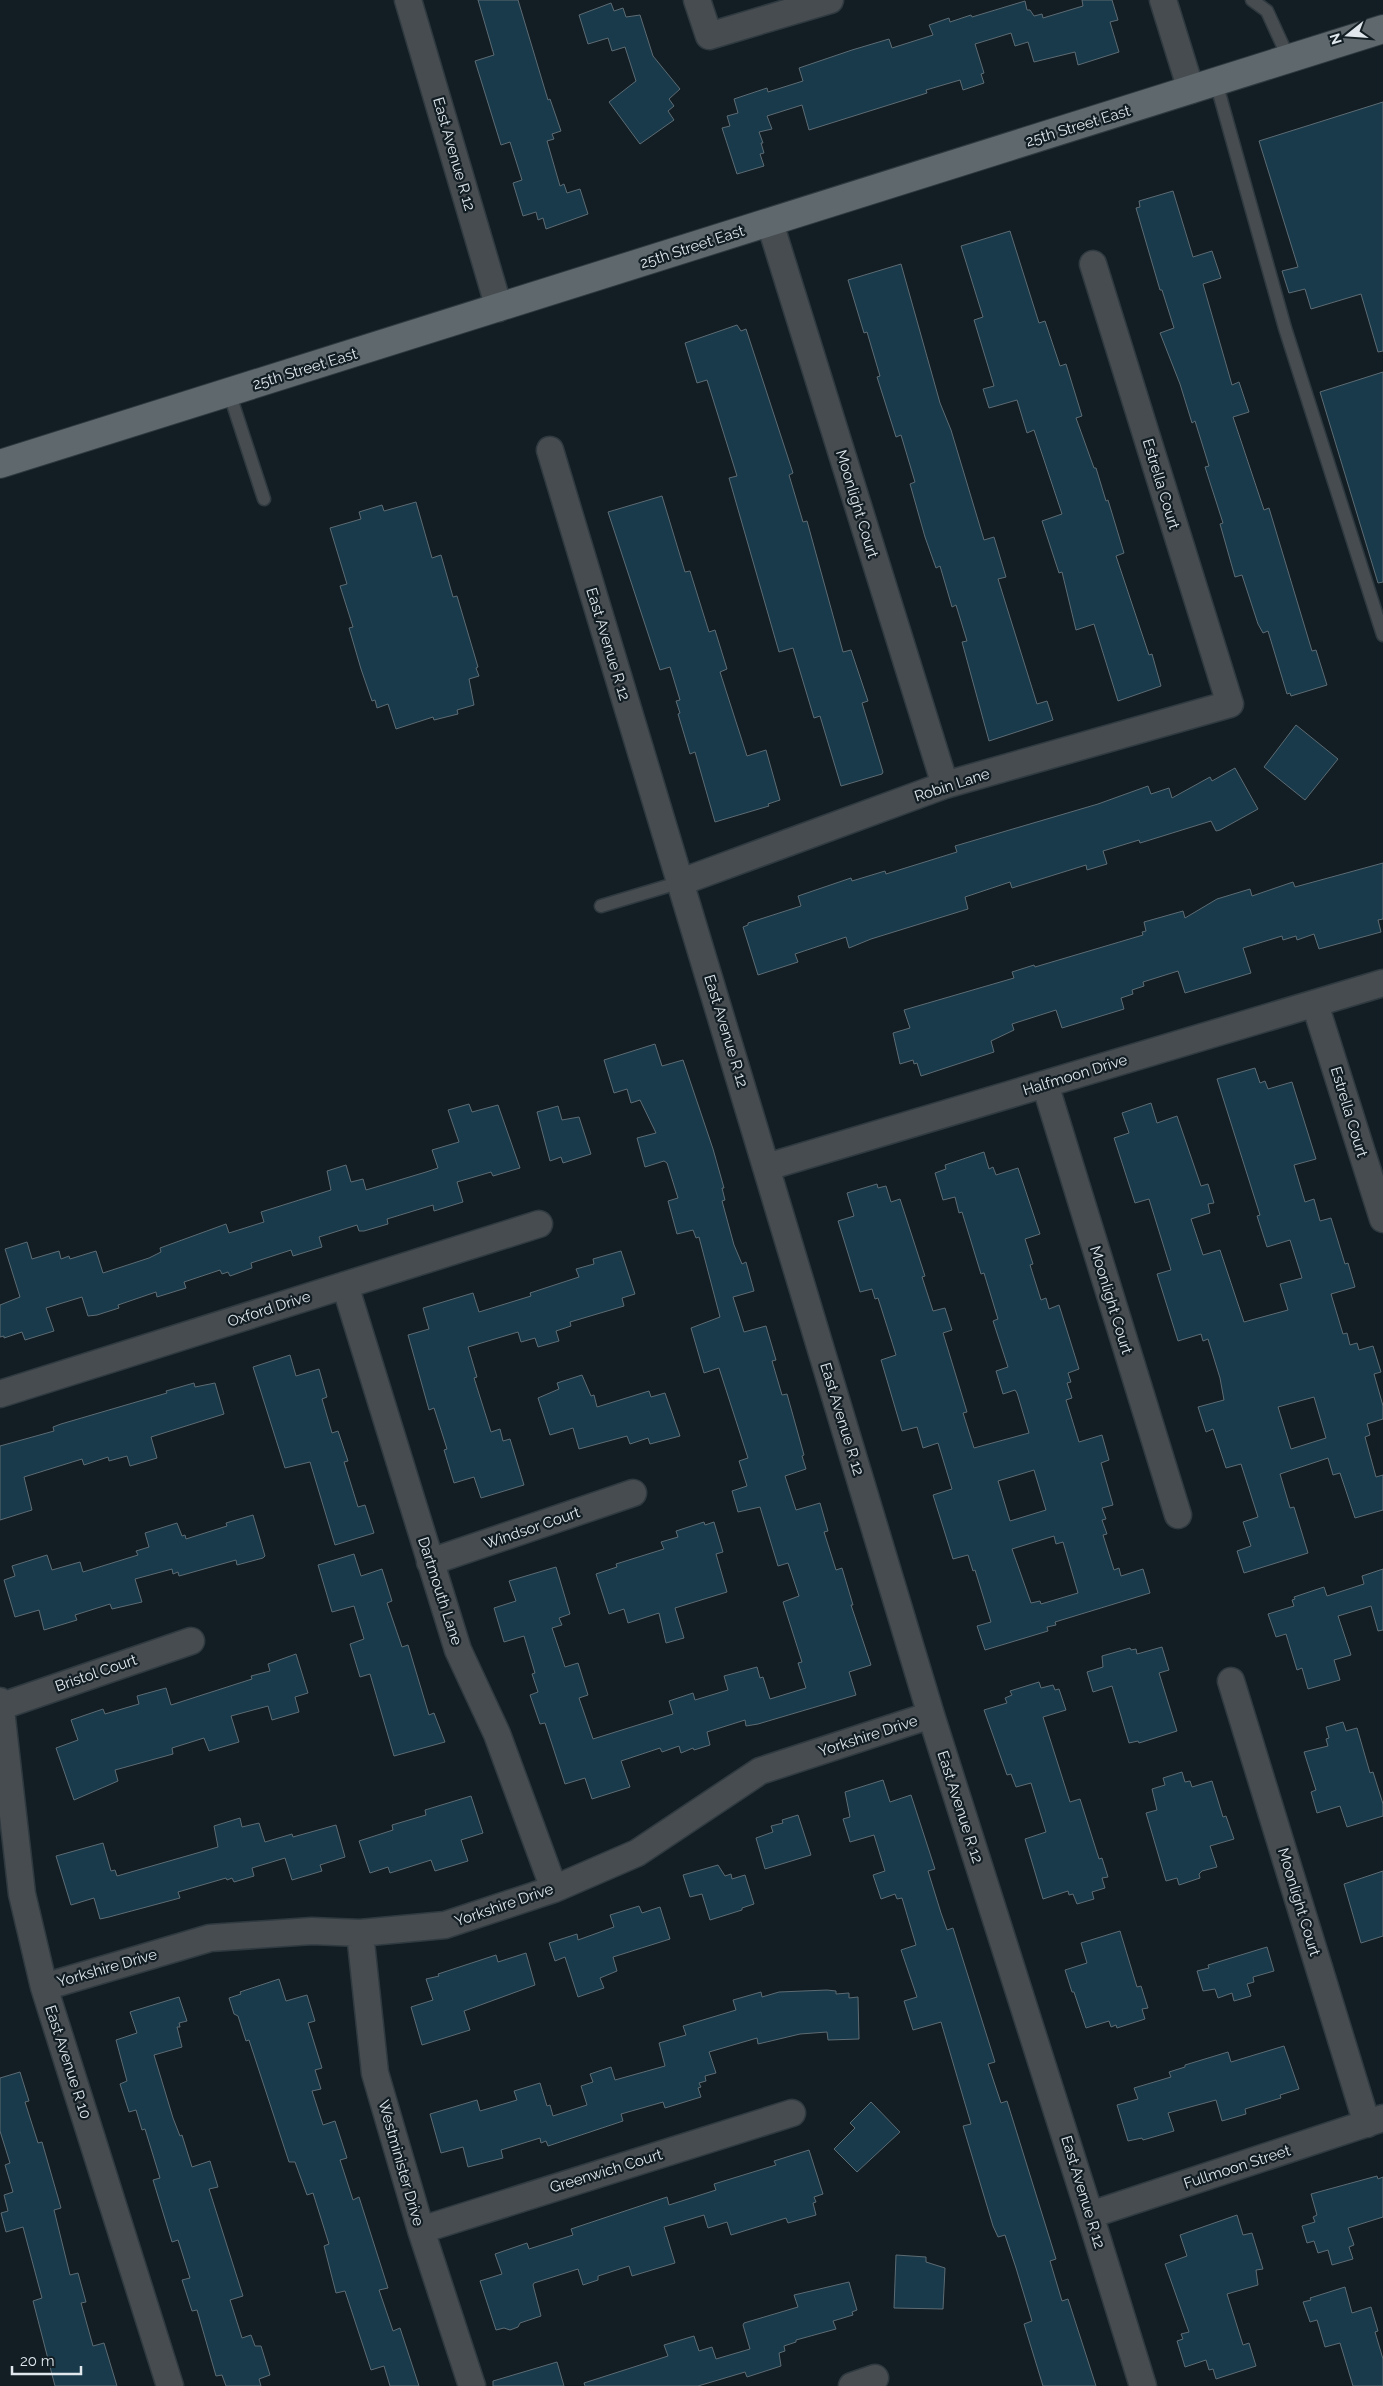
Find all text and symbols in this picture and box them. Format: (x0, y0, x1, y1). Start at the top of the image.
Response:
north arrow (1323, 10, 1373, 60)
text: N (1326, 31, 1345, 46)
street label: East Avenue R 12 (429, 95, 479, 213)
street label: 25th Street East (1023, 102, 1133, 150)
street label: 25th Street East (638, 222, 746, 272)
street label: 25th Street East (250, 345, 360, 393)
street label: Estrella Court (1139, 437, 1183, 531)
street label: Moonlight Court (832, 448, 882, 560)
street label: East Avenue R 12 (582, 585, 634, 703)
street label: Robin Lane (912, 764, 992, 806)
street label: East Avenue R 12 (700, 972, 752, 1090)
street label: Halfmoon Drive (1021, 1051, 1130, 1099)
street label: Estrella Court (1327, 1065, 1371, 1159)
street label: Moonlight Court (1086, 1244, 1136, 1356)
street label: Oxford Drive (225, 1287, 313, 1331)
street label: East Avenue R 12 (816, 1360, 868, 1478)
street label: Windsor Court (482, 1503, 582, 1553)
street label: Dartmouth Lane (414, 1535, 466, 1648)
street label: Bristol Court (53, 1651, 139, 1695)
street label: Yorkshire Drive (816, 1711, 920, 1761)
street label: East Avenue R 12 (933, 1748, 987, 1866)
street label: Moonlight Court (1274, 1846, 1324, 1958)
street label: Yorkshire Drive (452, 1880, 556, 1930)
street label: Yorkshire Drive (55, 1945, 159, 1991)
street label: East Avenue R 10 (41, 2003, 95, 2121)
street label: Westminister Drive (374, 2098, 428, 2228)
street label: East Avenue R 12 (1057, 2133, 1109, 2251)
street label: Fullmoon Street (1181, 2141, 1293, 2193)
street label: Greenwich Court (548, 2145, 664, 2197)
scale bar (12, 2344, 81, 2376)
text: 20 m (20, 2352, 55, 2370)

